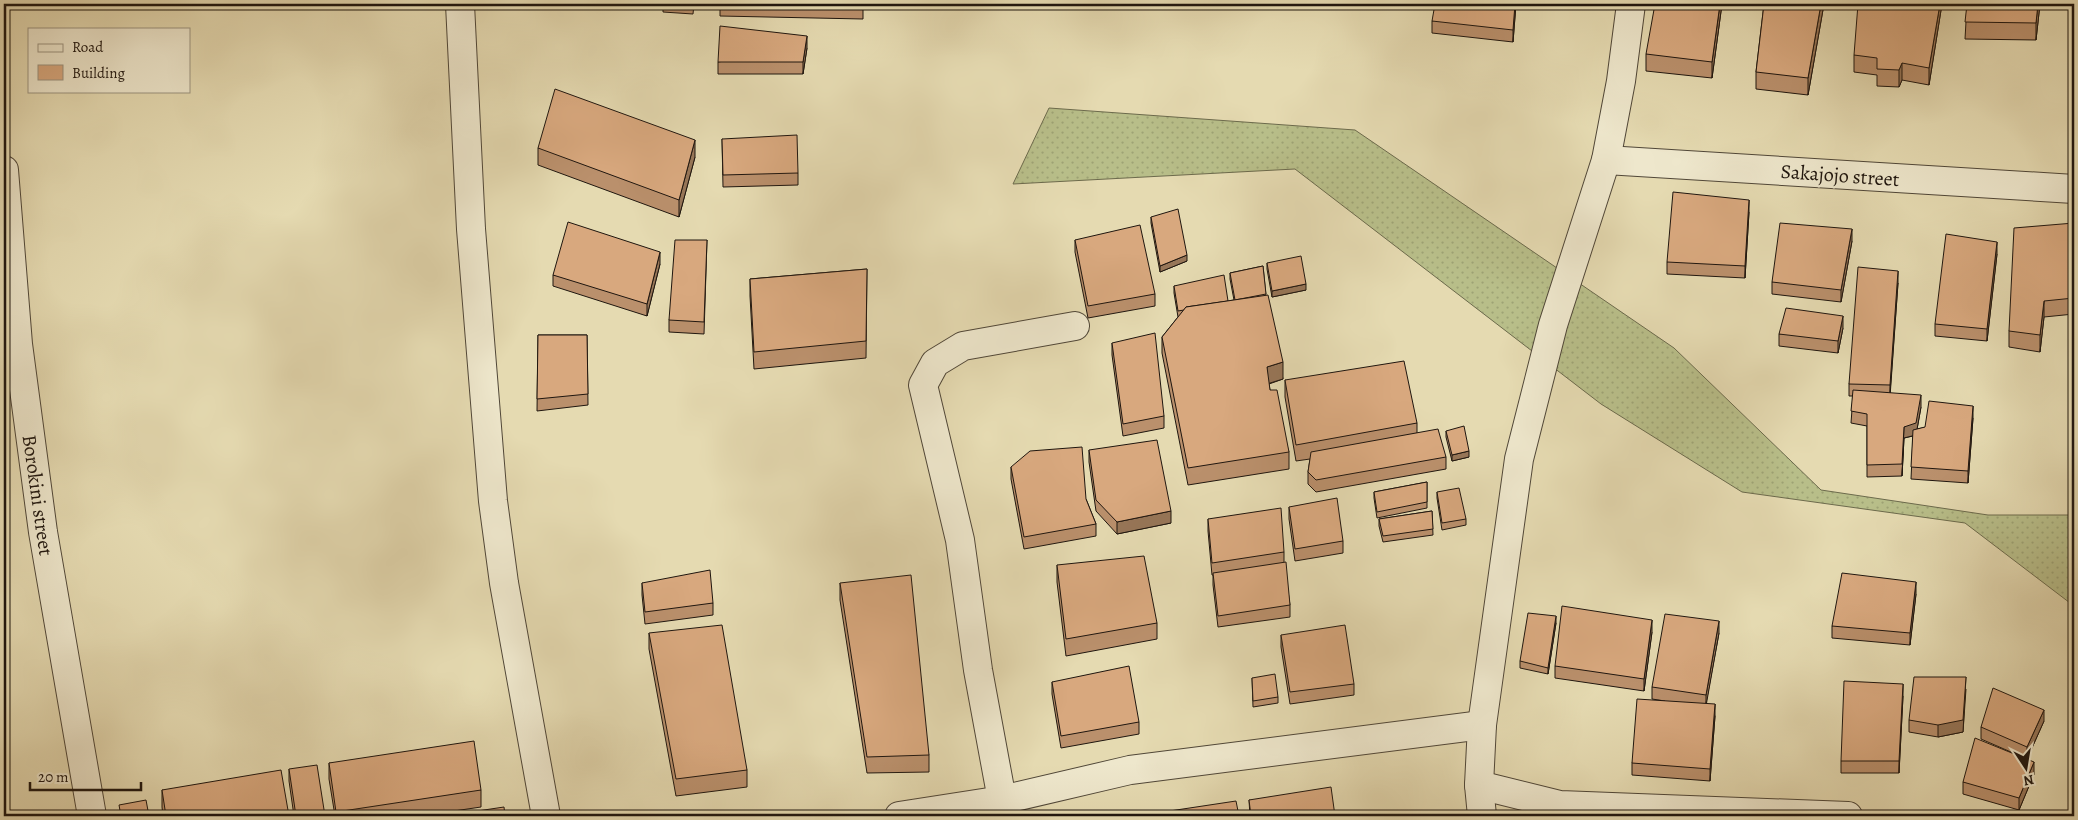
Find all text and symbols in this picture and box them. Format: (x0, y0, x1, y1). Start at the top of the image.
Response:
legend (28, 28, 190, 92)
text: Road (72, 37, 104, 57)
text: Building (72, 63, 125, 83)
street label: Sakajojo street (1780, 158, 1901, 193)
street label: Borokini street (16, 433, 59, 558)
north arrow (2000, 742, 2050, 792)
scale bar (30, 760, 141, 792)
text: 20 m (38, 767, 69, 787)
text: N (2022, 770, 2036, 791)

